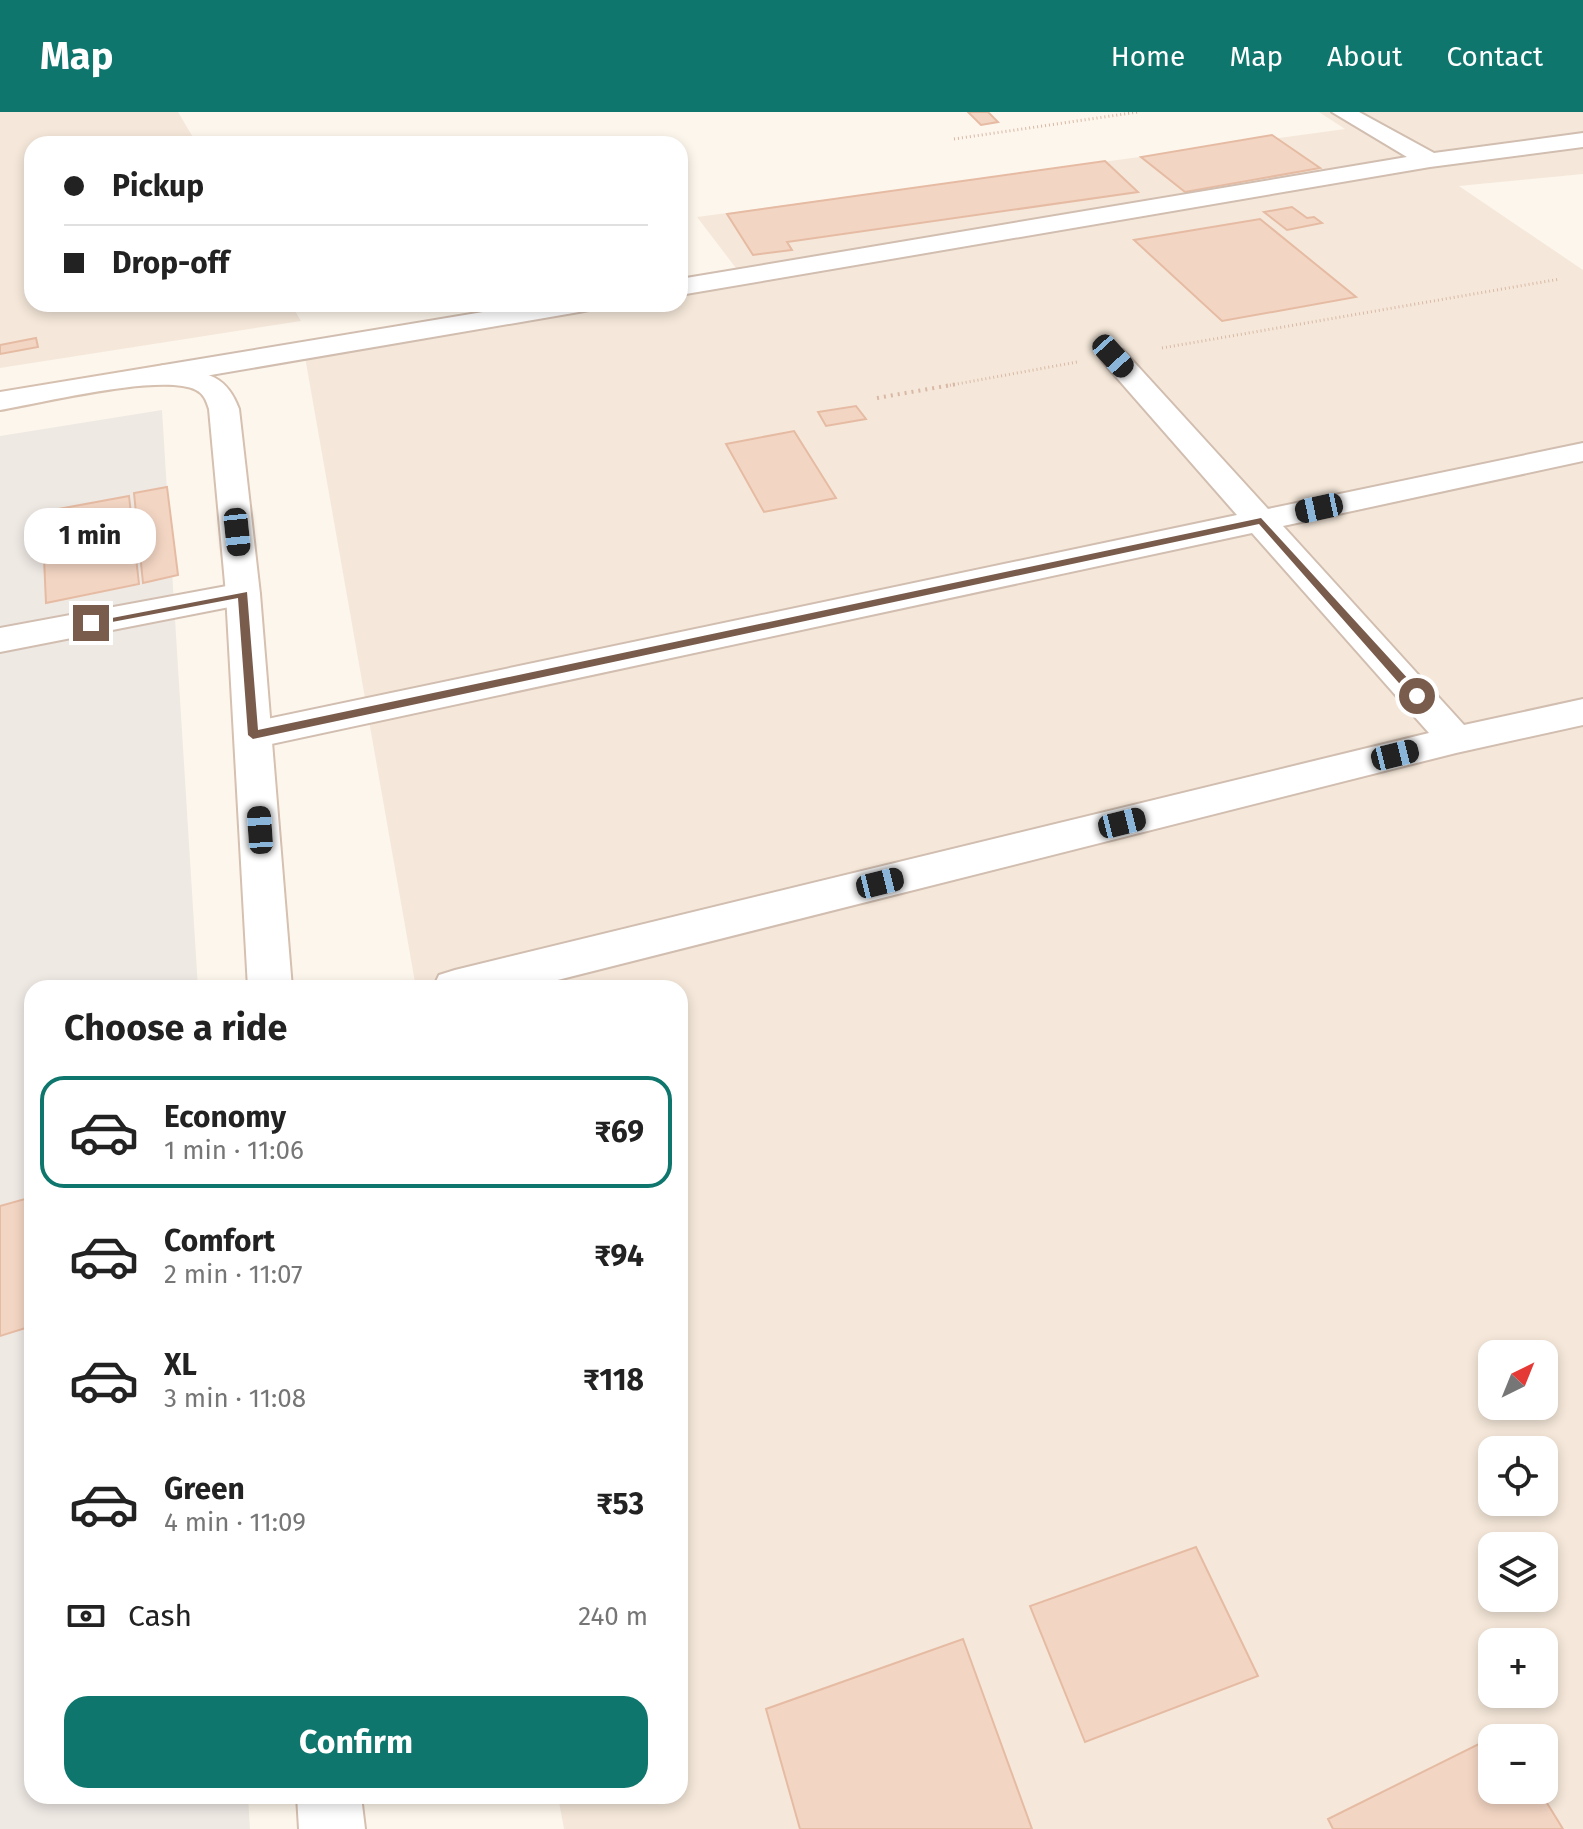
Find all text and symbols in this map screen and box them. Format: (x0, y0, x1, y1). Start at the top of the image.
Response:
text: Map (40, 33, 113, 79)
text: Home (1111, 40, 1185, 73)
text: Map (1229, 40, 1283, 73)
text: About (1327, 40, 1402, 73)
text: Contact (1446, 40, 1543, 73)
text: Pickup (112, 168, 204, 204)
text: Drop-off (112, 245, 229, 281)
car (1088, 330, 1138, 382)
car (1293, 491, 1345, 525)
callout: 1 min (25, 507, 157, 563)
car (223, 507, 251, 557)
text: 1 min (59, 520, 121, 551)
route end (73, 605, 109, 641)
route start (1399, 678, 1435, 714)
car (1369, 738, 1421, 772)
car (246, 805, 274, 855)
car (1096, 806, 1148, 840)
car (854, 866, 906, 900)
text: Choose a ride (64, 1006, 287, 1050)
icon: car (68, 1096, 140, 1168)
text: Economy (164, 1099, 286, 1135)
text: ₹69 (594, 1114, 644, 1150)
text: 1 min · 11:06 (164, 1135, 304, 1166)
icon: car (68, 1220, 140, 1292)
text: Comfort (164, 1223, 275, 1259)
text: ₹94 (594, 1238, 644, 1274)
text: 2 min · 11:07 (164, 1259, 303, 1290)
north arrow (1478, 1340, 1558, 1420)
map controls (1478, 1340, 1558, 1804)
icon: car (68, 1344, 140, 1416)
text: XL (164, 1347, 197, 1383)
text: ₹118 (583, 1362, 644, 1398)
text: 3 min · 11:08 (164, 1383, 306, 1414)
button: locate (1478, 1436, 1558, 1516)
icon: car (68, 1468, 140, 1540)
text: Green (164, 1471, 245, 1507)
text: ₹53 (596, 1486, 644, 1522)
text: 4 min · 11:09 (164, 1507, 306, 1538)
button: layers (1478, 1532, 1558, 1612)
icon: cash (64, 1594, 108, 1638)
text: Cash (128, 1598, 192, 1634)
text: 240 m (578, 1601, 648, 1632)
button: + (1478, 1628, 1558, 1708)
button: Confirm (64, 1696, 648, 1788)
button: − (1478, 1724, 1558, 1804)

